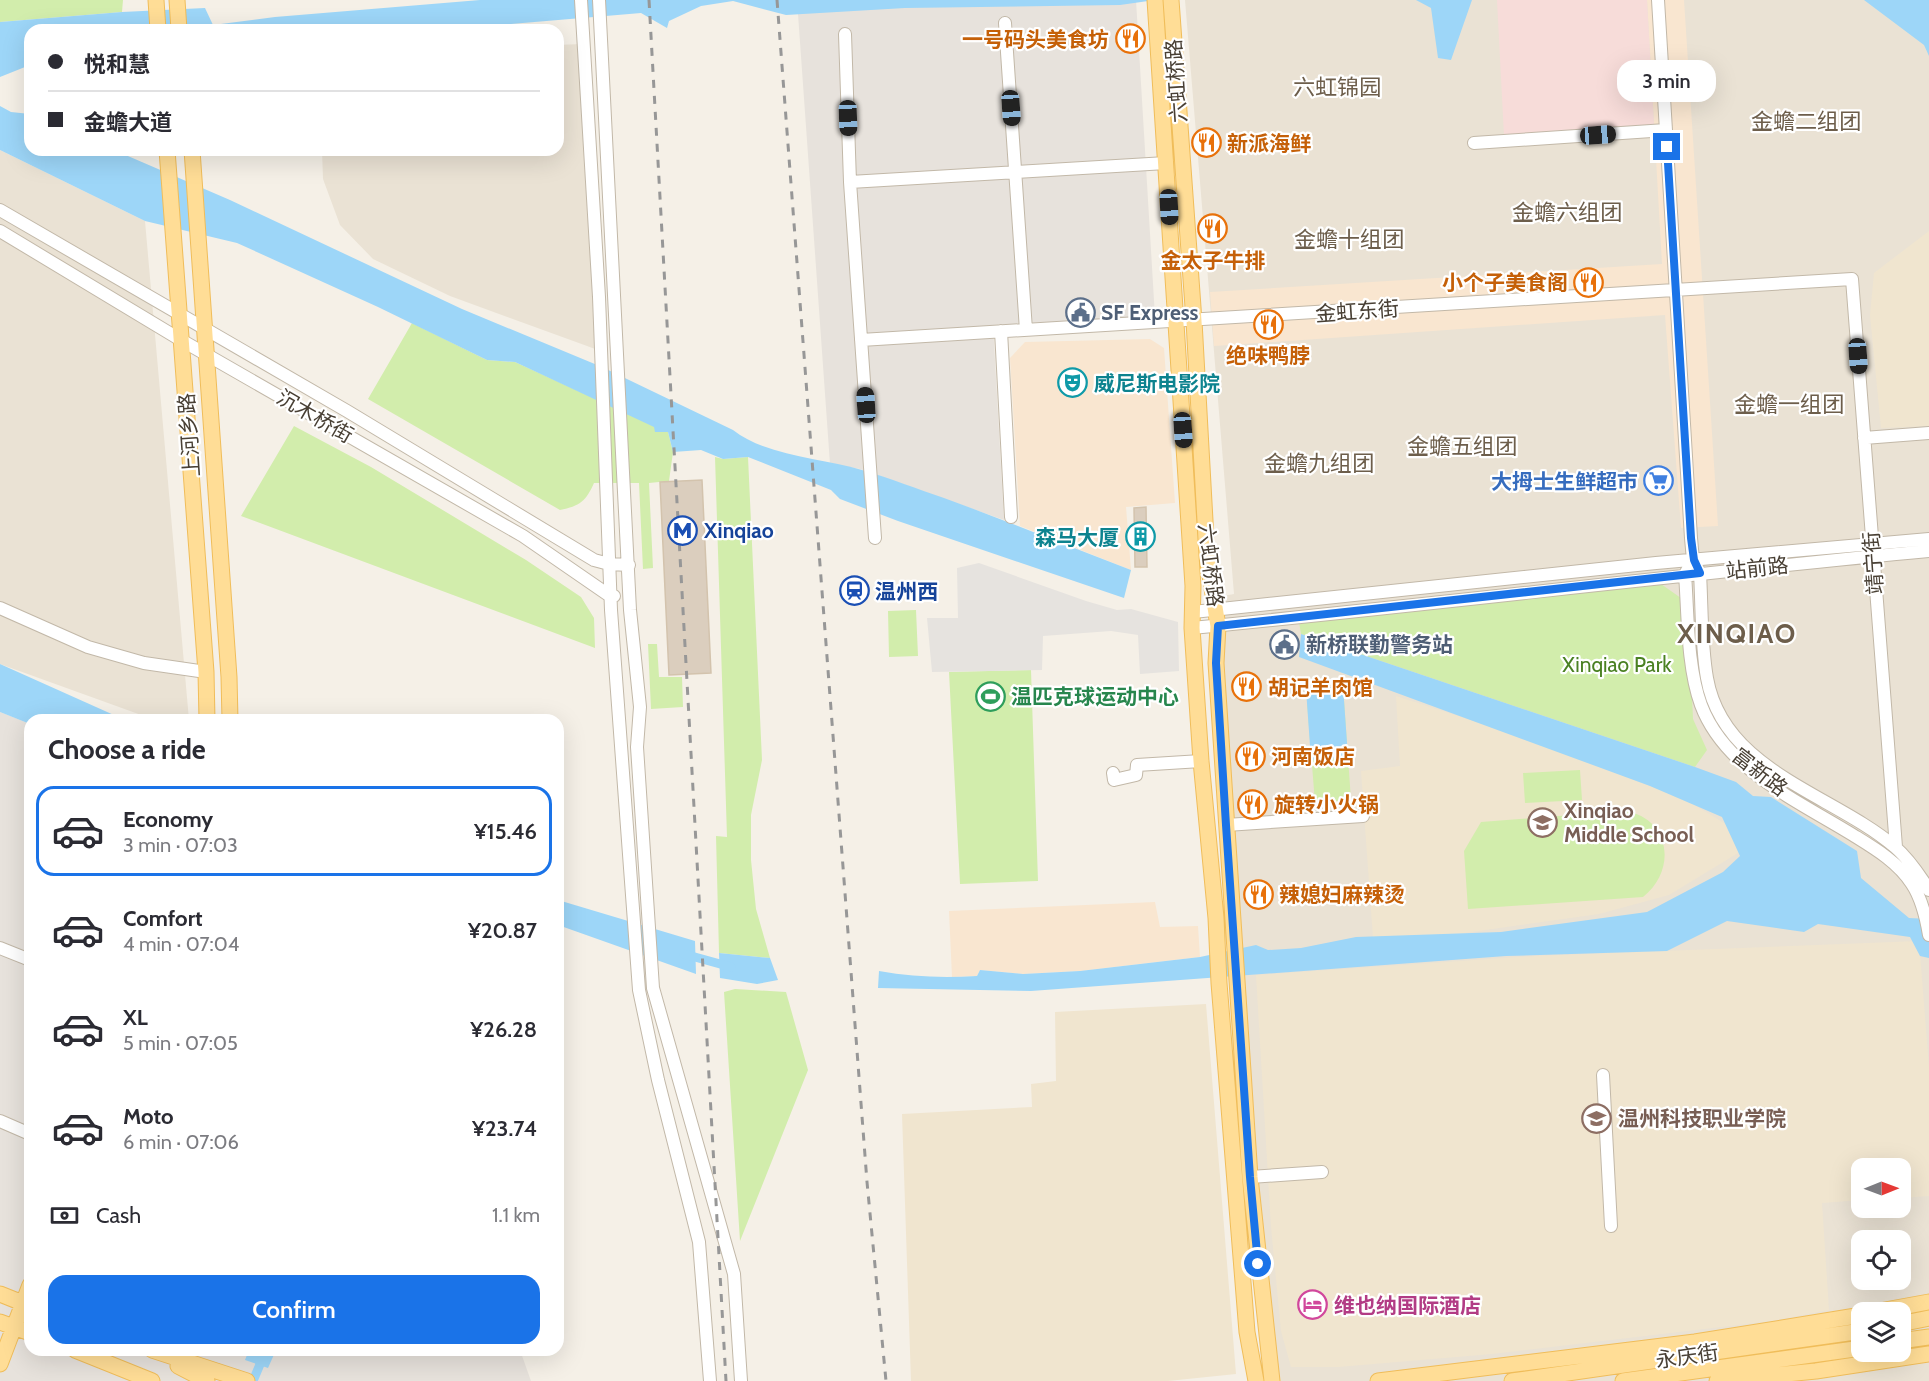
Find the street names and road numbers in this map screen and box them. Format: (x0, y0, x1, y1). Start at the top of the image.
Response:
street label: 六虹桥路 (1161, 38, 1191, 124)
street label: 金虹东街 (1314, 296, 1400, 326)
street label: 沉木桥街 (272, 384, 358, 448)
street label: 上河乡路 (174, 392, 204, 478)
street label: 六虹桥路 (1193, 522, 1229, 608)
street label: 靖宁街 (1858, 531, 1888, 595)
street label: 站前路 (1724, 552, 1790, 584)
street label: 富新路 (1727, 743, 1793, 801)
street label: 永庆街 (1654, 1339, 1720, 1373)

